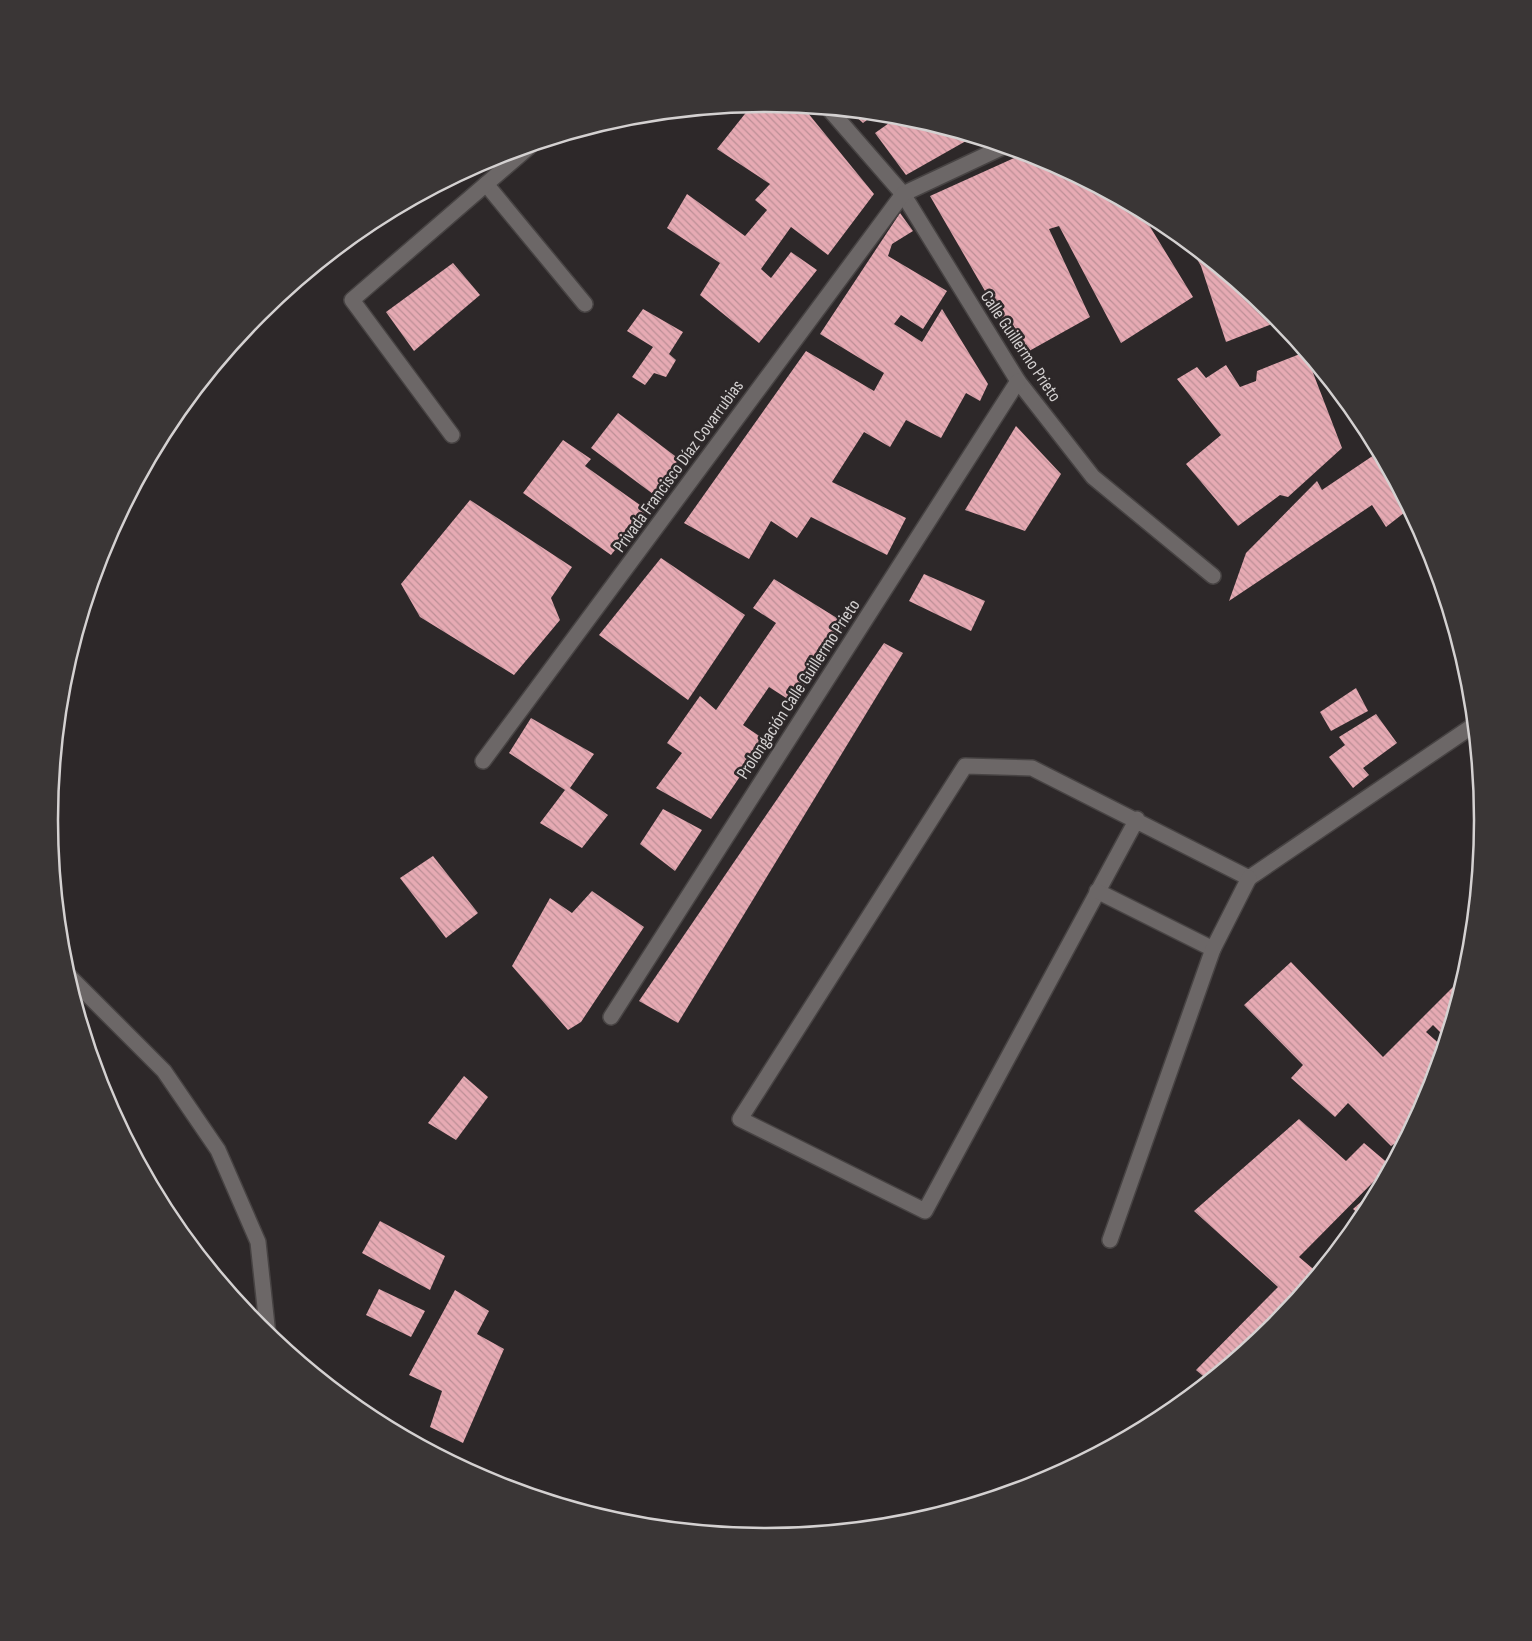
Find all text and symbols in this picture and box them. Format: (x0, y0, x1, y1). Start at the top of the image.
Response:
street label: Calle Guillermo Prieto (976, 287, 1065, 406)
street label: Privada Francisco Díaz Covarrubias (609, 376, 748, 557)
street label: Prolongación Calle Guillermo Prieto (732, 595, 864, 783)

